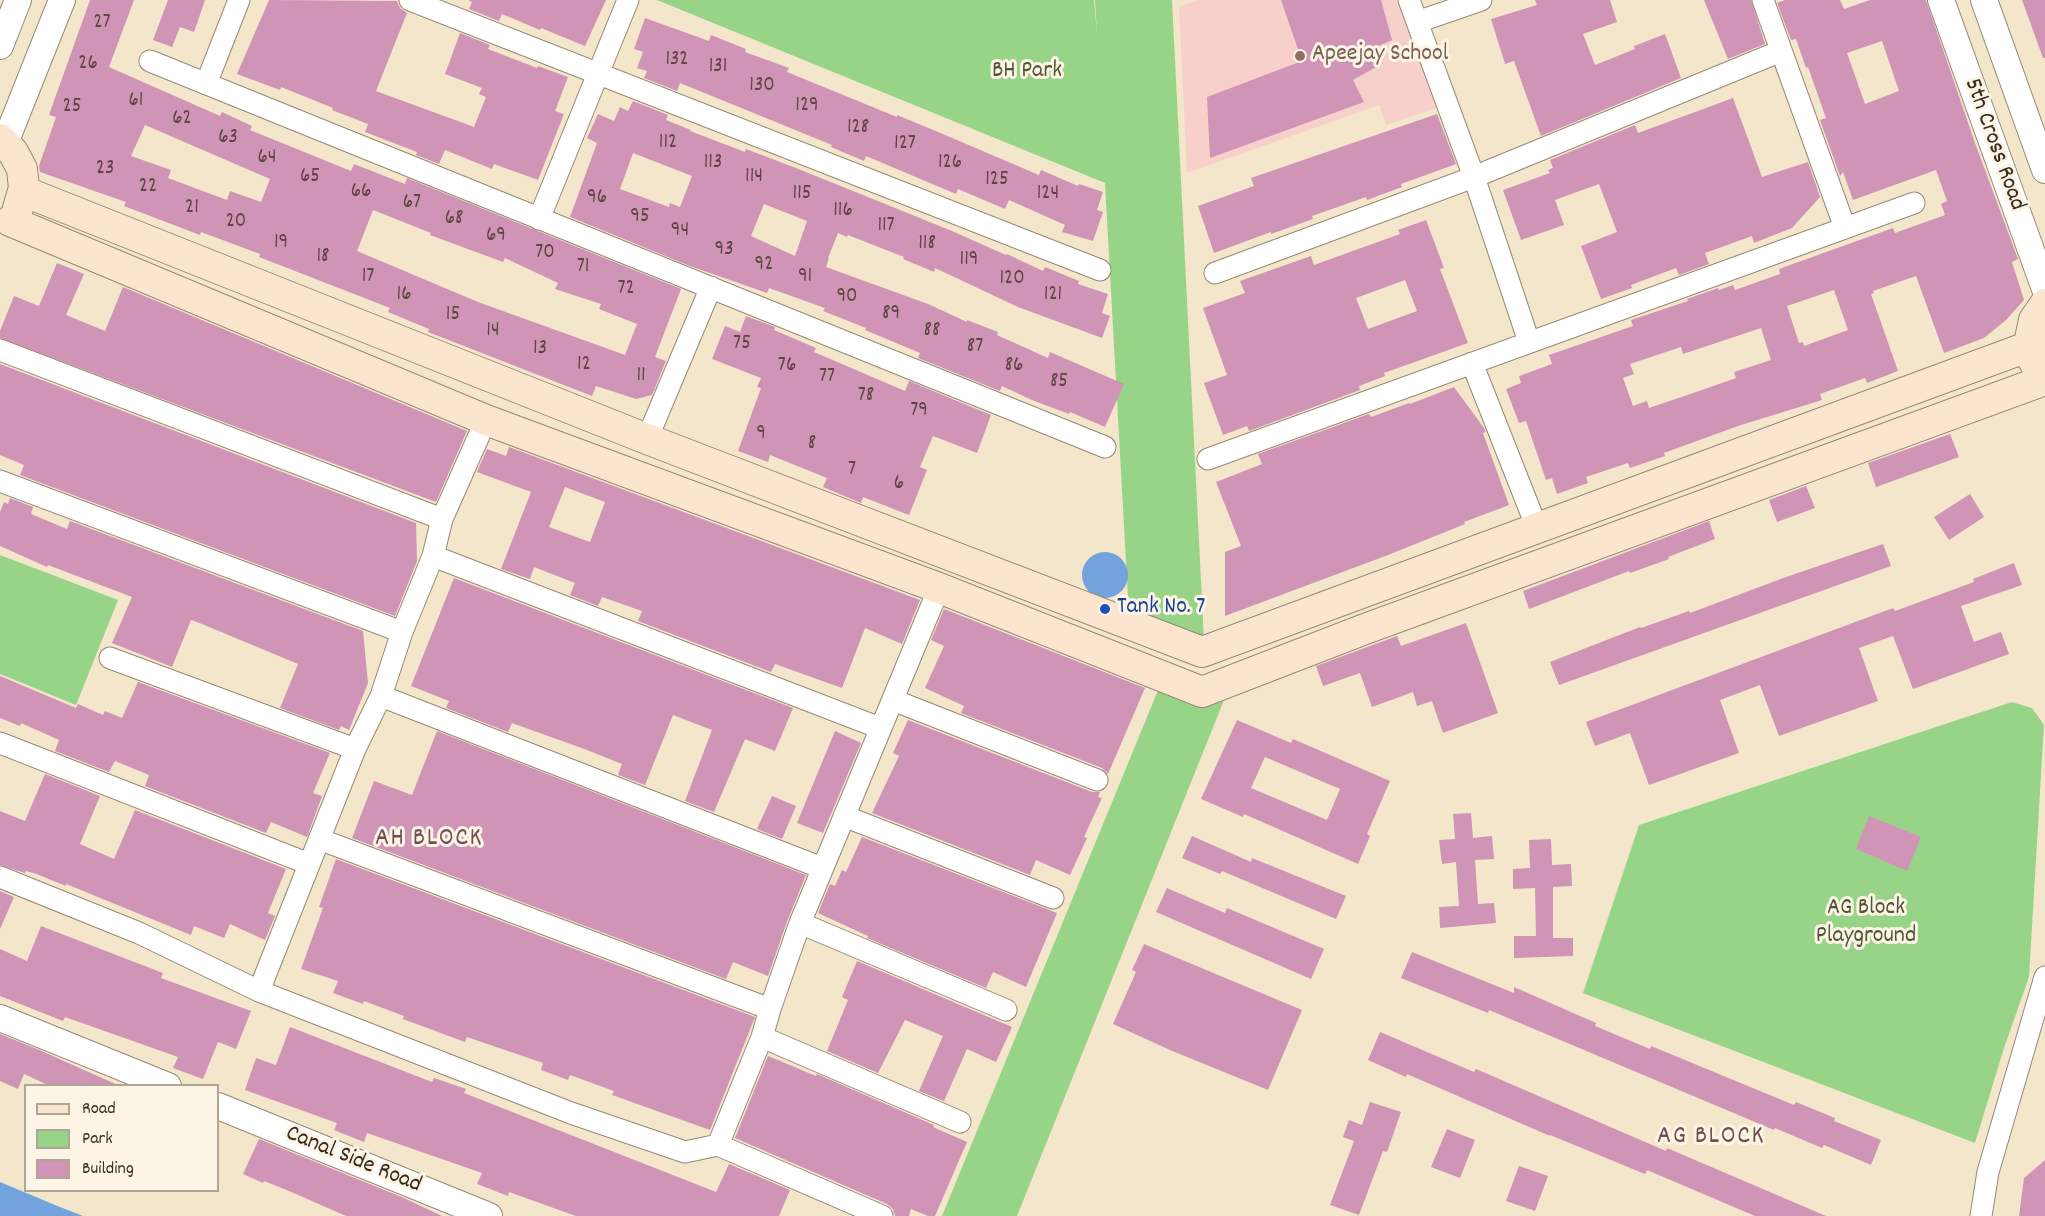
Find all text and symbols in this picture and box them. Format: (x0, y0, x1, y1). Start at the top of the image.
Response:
house number: 27 (93, 11, 111, 37)
place label: Apeejay School (1312, 42, 1448, 70)
house number: 132 (665, 48, 689, 74)
marker: Apeejay School (1293, 49, 1307, 63)
house number: 26 (78, 52, 98, 78)
house number: 131 (709, 55, 727, 81)
park label: BH Park (992, 59, 1062, 87)
house number: 130 (749, 74, 775, 100)
street label: 5th Cross Road (1956, 75, 2030, 215)
house number: 61 (129, 89, 143, 115)
house number: 129 (795, 94, 819, 120)
house number: 25 (63, 95, 81, 121)
house number: 62 (172, 107, 192, 133)
house number: 128 (847, 116, 869, 142)
house number: 63 (218, 126, 238, 152)
house number: 112 (659, 131, 677, 157)
house number: 127 (894, 132, 916, 158)
house number: 64 (257, 146, 277, 172)
house number: 113 (704, 151, 722, 177)
house number: 126 (938, 151, 962, 177)
house number: 23 (96, 157, 114, 183)
house number: 65 (300, 165, 320, 191)
house number: 114 (745, 165, 763, 191)
house number: 125 (985, 168, 1009, 194)
house number: 22 (139, 175, 157, 201)
house number: 66 (351, 180, 371, 206)
house number: 115 (793, 182, 811, 208)
house number: 124 (1037, 182, 1059, 208)
house number: 96 (587, 186, 607, 212)
house number: 67 (403, 191, 421, 217)
house number: 21 (185, 196, 199, 222)
house number: 116 (833, 199, 853, 225)
house number: 95 (630, 205, 650, 231)
house number: 68 (445, 207, 463, 233)
house number: 20 (226, 210, 246, 236)
house number: 117 (877, 214, 895, 240)
house number: 94 (671, 219, 689, 245)
house number: 69 (486, 224, 506, 250)
house number: 19 (274, 231, 288, 257)
house number: 118 (918, 232, 936, 258)
house number: 93 (715, 238, 733, 264)
house number: 70 (535, 241, 555, 267)
house number: 18 (316, 245, 330, 271)
house number: 119 (960, 248, 978, 274)
house number: 92 (755, 253, 773, 279)
house number: 71 (577, 255, 589, 281)
house number: 17 (362, 265, 374, 291)
house number: 91 (798, 265, 812, 291)
house number: 120 (999, 267, 1025, 293)
house number: 72 (617, 277, 635, 303)
house number: 16 (397, 283, 411, 309)
house number: 121 (1044, 283, 1062, 309)
house number: 90 (836, 285, 858, 311)
house number: 89 (882, 302, 900, 328)
house number: 15 (446, 303, 460, 329)
house number: 14 (486, 319, 500, 345)
house number: 88 (924, 319, 940, 345)
house number: 75 (733, 332, 751, 358)
house number: 87 (967, 335, 983, 361)
house number: 13 (533, 337, 547, 363)
house number: 12 (577, 353, 591, 379)
house number: 76 (778, 354, 796, 380)
house number: 86 (1005, 354, 1023, 380)
house number: 11 (636, 364, 646, 390)
house number: 77 (819, 365, 835, 391)
house number: 85 (1050, 370, 1068, 396)
house number: 78 (858, 384, 874, 410)
house number: 79 (910, 399, 928, 425)
house number: 9 (756, 422, 766, 448)
house number: 8 (808, 432, 816, 458)
house number: 7 (848, 458, 856, 484)
house number: 6 (894, 472, 904, 498)
place label: Tank No. 7 (1117, 595, 1205, 623)
marker: Tank No. 7 (1098, 602, 1112, 616)
district label: AH BLOCK (375, 824, 483, 856)
park label: AG Block Playground (1816, 896, 1916, 952)
legend (24, 1084, 219, 1192)
text: Road (82, 1097, 116, 1122)
street label: Canal Side Road (281, 1121, 425, 1201)
district label: AG BLOCK (1657, 1122, 1765, 1154)
text: Park (82, 1127, 113, 1152)
text: Building (82, 1157, 134, 1182)

